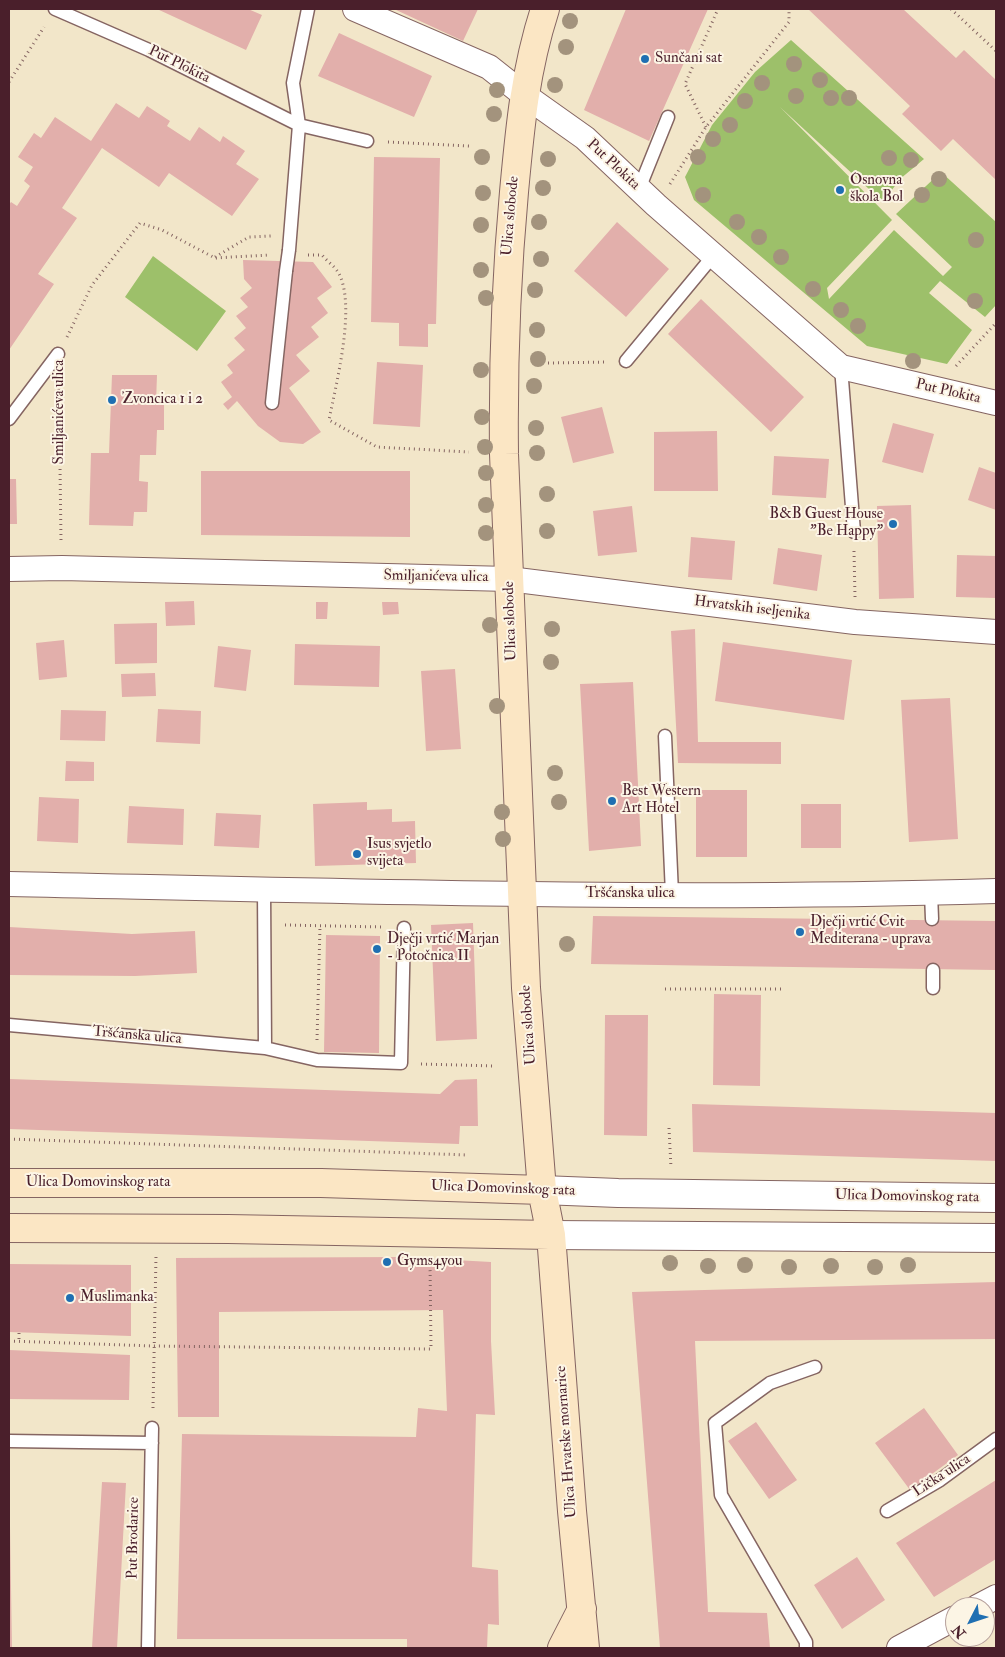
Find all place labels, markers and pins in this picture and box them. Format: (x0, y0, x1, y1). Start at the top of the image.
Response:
place label: Sunčani sat (655, 50, 722, 68)
marker: Sunčani sat (639, 53, 651, 65)
place label: Osnovna škola Bol (850, 172, 903, 207)
marker: Osnovna škola Bol (834, 184, 846, 196)
place label: Zvoncica 1 i 2 (122, 391, 203, 409)
marker: Zvoncica 1 i 2 (106, 394, 118, 406)
place label: B&B Guest House "Be Happy" (769, 506, 883, 541)
marker: B&B Guest House "Be Happy" (887, 518, 899, 530)
place label: Best Western Art Hotel (622, 783, 701, 818)
marker: Best Western Art Hotel (606, 795, 618, 807)
place label: Isus svjetlo svijeta (367, 836, 431, 871)
marker: Isus svjetlo svijeta (351, 848, 363, 860)
place label: Dječji vrtić Cvit Mediterana - uprava (810, 914, 931, 949)
marker: Dječji vrtić Cvit Mediterana - uprava (794, 926, 806, 938)
place label: Dječji vrtić Marjan - Potočnica II (387, 931, 499, 966)
marker: Dječji vrtić Marjan - Potočnica II (371, 943, 383, 955)
place label: Gyms4you (397, 1253, 463, 1271)
marker: Gyms4you (381, 1256, 393, 1268)
place label: Muslimanka (80, 1289, 154, 1307)
marker: Muslimanka (64, 1292, 76, 1304)

